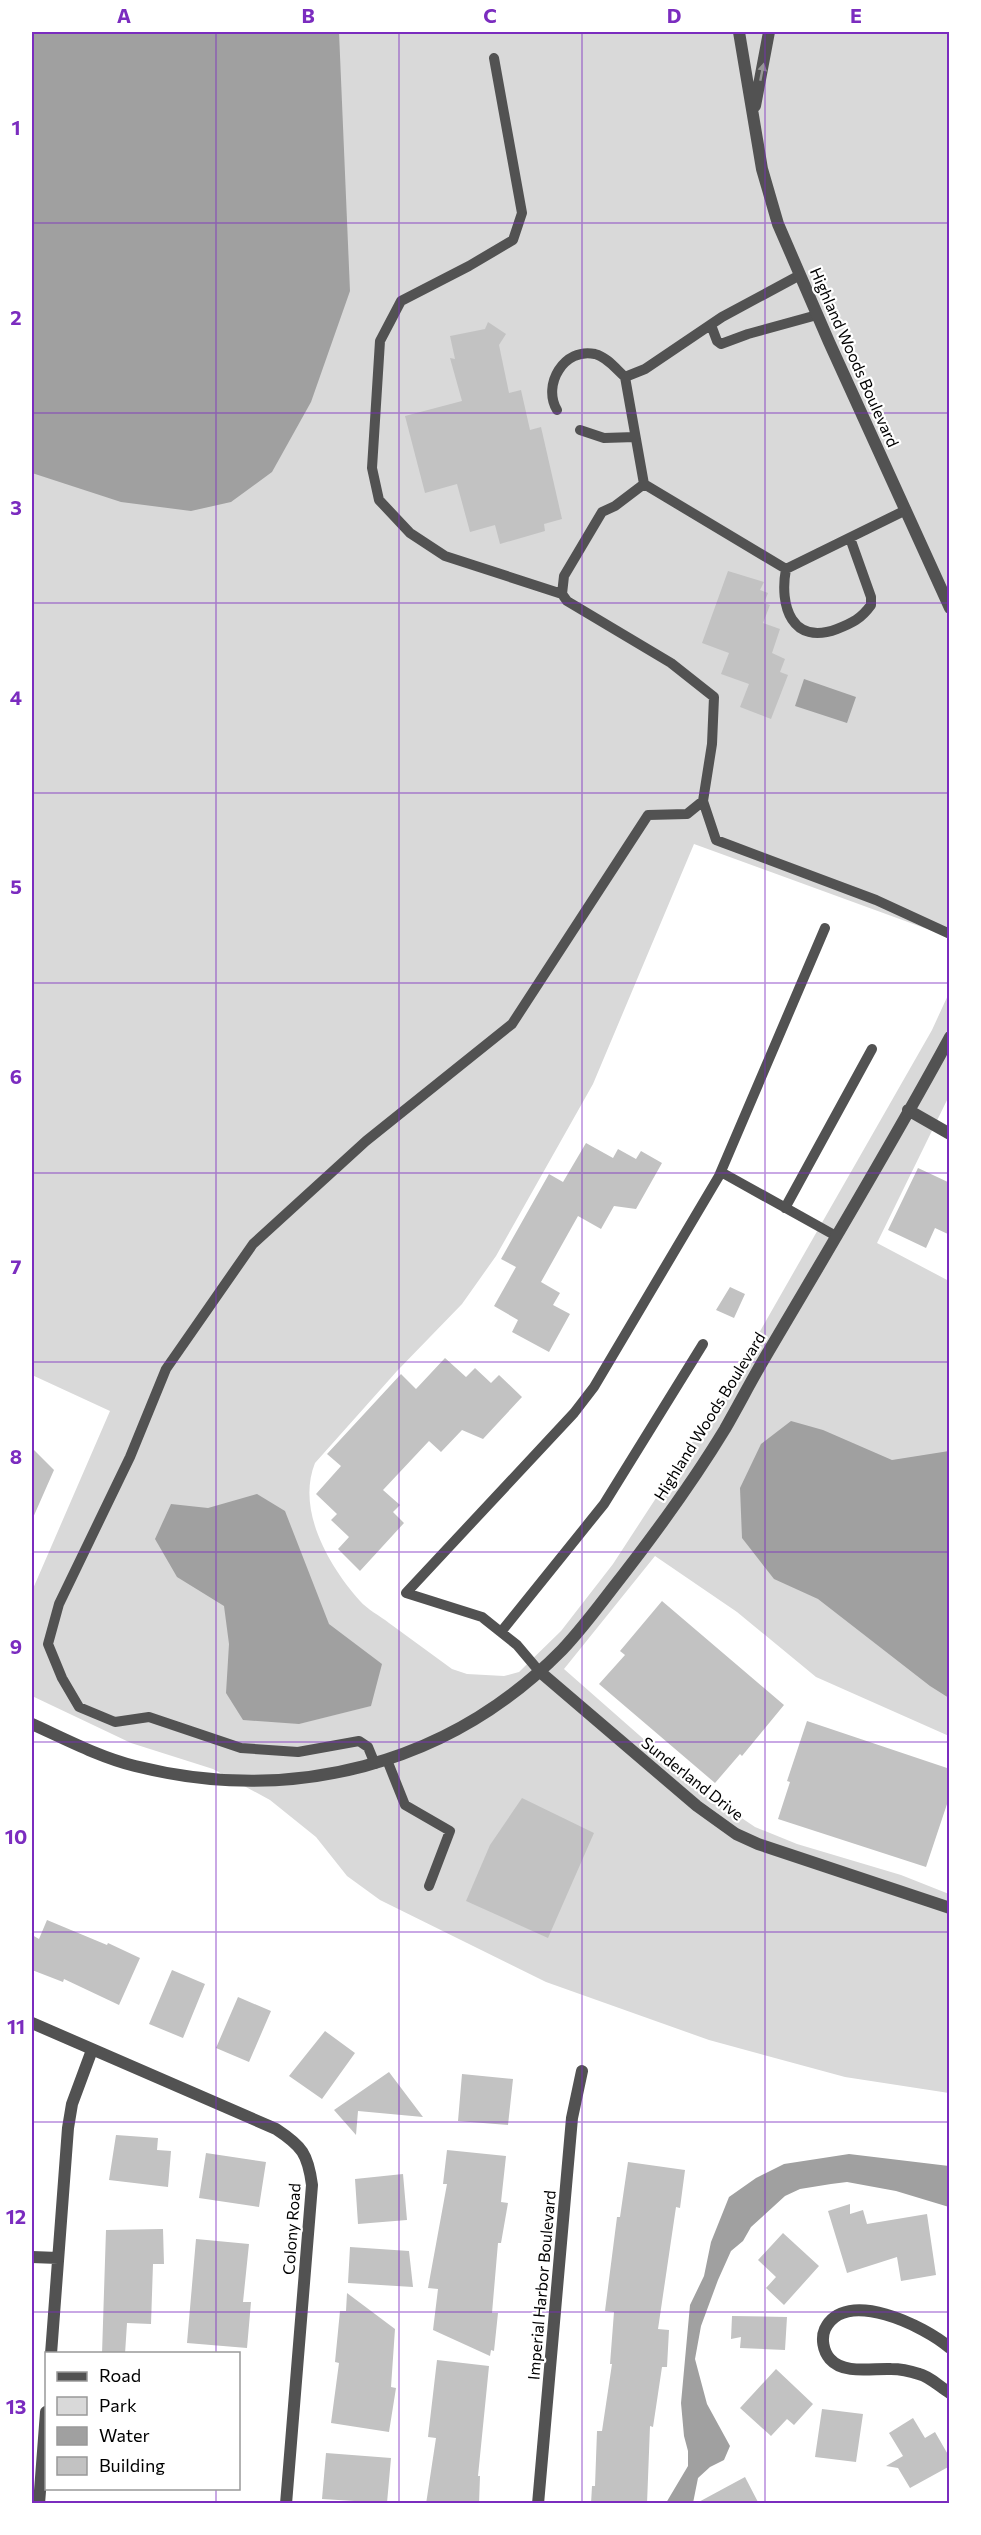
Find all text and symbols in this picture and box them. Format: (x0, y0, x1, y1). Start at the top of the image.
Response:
text: A (117, 3, 131, 27)
text: B (301, 3, 315, 27)
text: C (483, 3, 497, 27)
text: D (667, 3, 681, 27)
text: E (850, 3, 862, 27)
one-way arrow (758, 63, 767, 82)
text: 1 (11, 115, 21, 139)
street label: Highland Woods Boulevard (807, 264, 903, 450)
text: 2 (10, 305, 22, 329)
text: 3 (10, 495, 22, 519)
text: 4 (10, 685, 22, 709)
text: 5 (10, 874, 22, 898)
text: 6 (10, 1064, 22, 1088)
text: 7 (11, 1254, 22, 1278)
street label: Highland Woods Boulevard (649, 1328, 769, 1504)
text: 8 (10, 1444, 22, 1468)
text: 9 (10, 1634, 22, 1658)
street label: Sunderland Drive (638, 1732, 748, 1824)
text: 10 (5, 1824, 27, 1848)
text: 11 (7, 2014, 25, 2038)
street label: Colony Road (278, 2183, 304, 2275)
street label: Imperial Harbor Boulevard (523, 2189, 559, 2381)
text: 12 (6, 2204, 26, 2228)
legend (45, 2352, 240, 2490)
text: Road (99, 2364, 141, 2386)
text: 13 (6, 2394, 26, 2418)
text: Park (99, 2394, 137, 2416)
text: Water (99, 2424, 150, 2446)
text: Building (99, 2454, 165, 2476)

